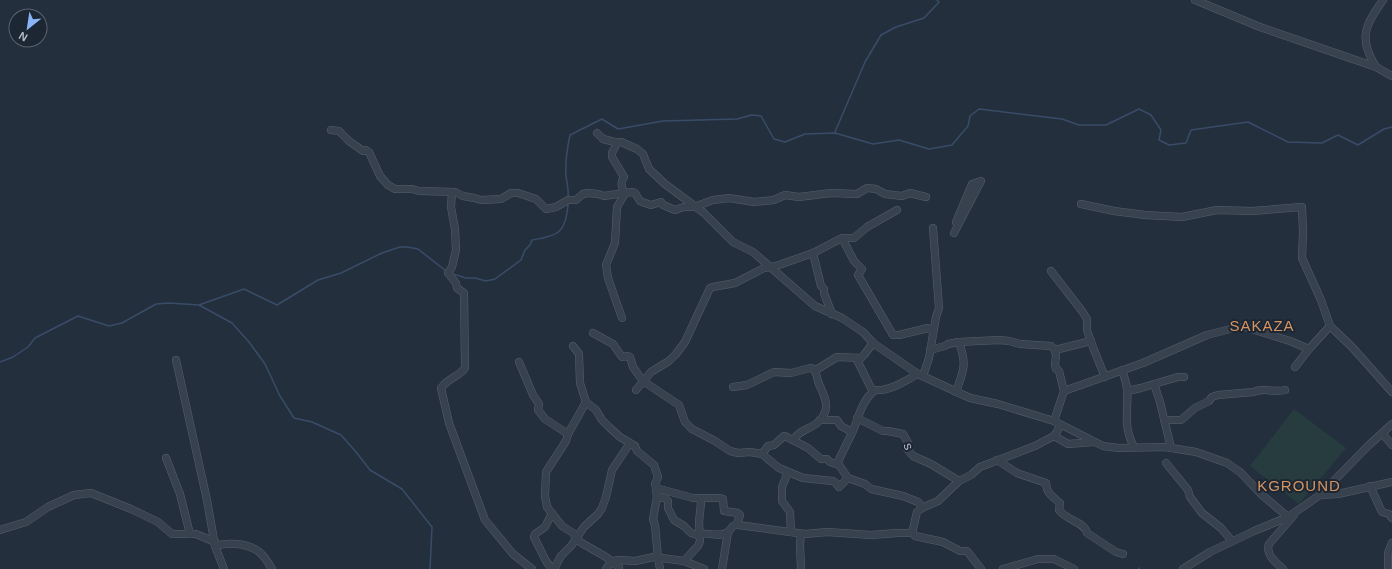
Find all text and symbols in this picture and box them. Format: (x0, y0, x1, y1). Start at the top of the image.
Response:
north arrow (8, 8, 48, 48)
text: N (17, 29, 29, 44)
district label: SAKAZA (1229, 317, 1295, 334)
street label: s (900, 441, 917, 452)
district label: KGROUND (1257, 477, 1341, 494)

